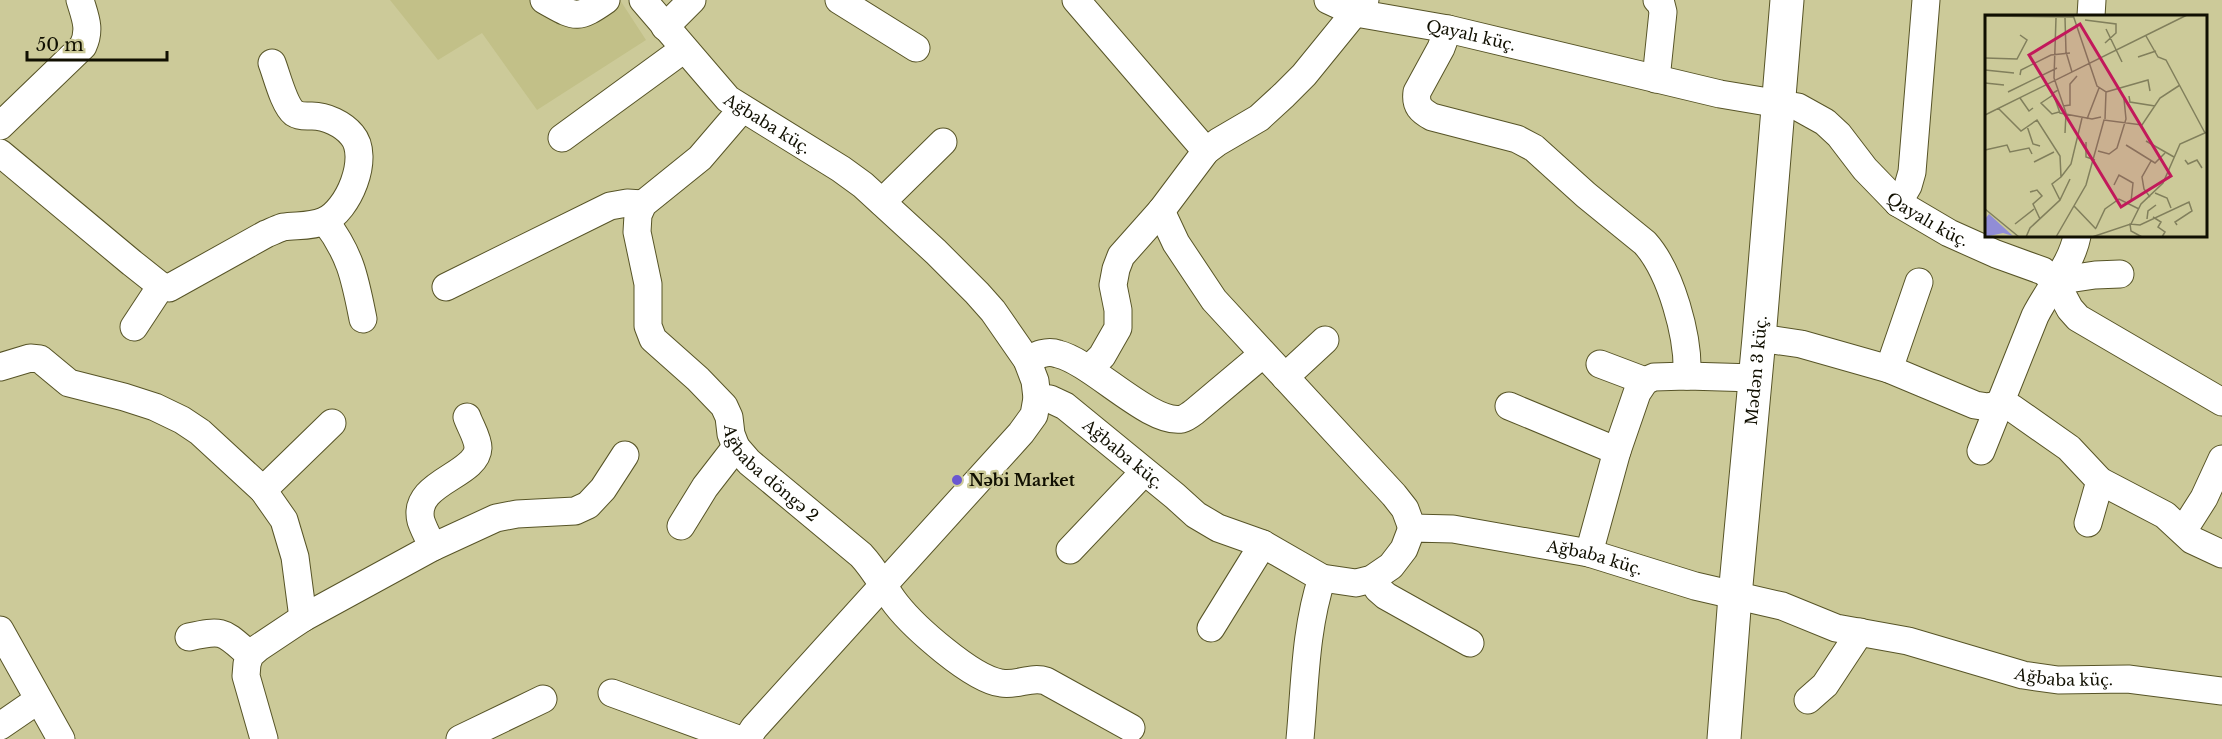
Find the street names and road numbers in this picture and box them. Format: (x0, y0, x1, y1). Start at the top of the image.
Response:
street label: Qayalı küç. (1425, 15, 1518, 55)
street label: Ağbaba küç. (720, 89, 815, 158)
street label: Qayalı küç. (1883, 188, 1972, 250)
street label: Mədən 3 küç. (1741, 315, 1771, 426)
street label: Ağbaba küç. (1078, 414, 1168, 493)
street label: Ağbaba döngə 2 (720, 423, 823, 526)
street label: Ağbaba küç. (1544, 536, 1645, 579)
street label: Ağbaba küç. (2011, 663, 2113, 690)

